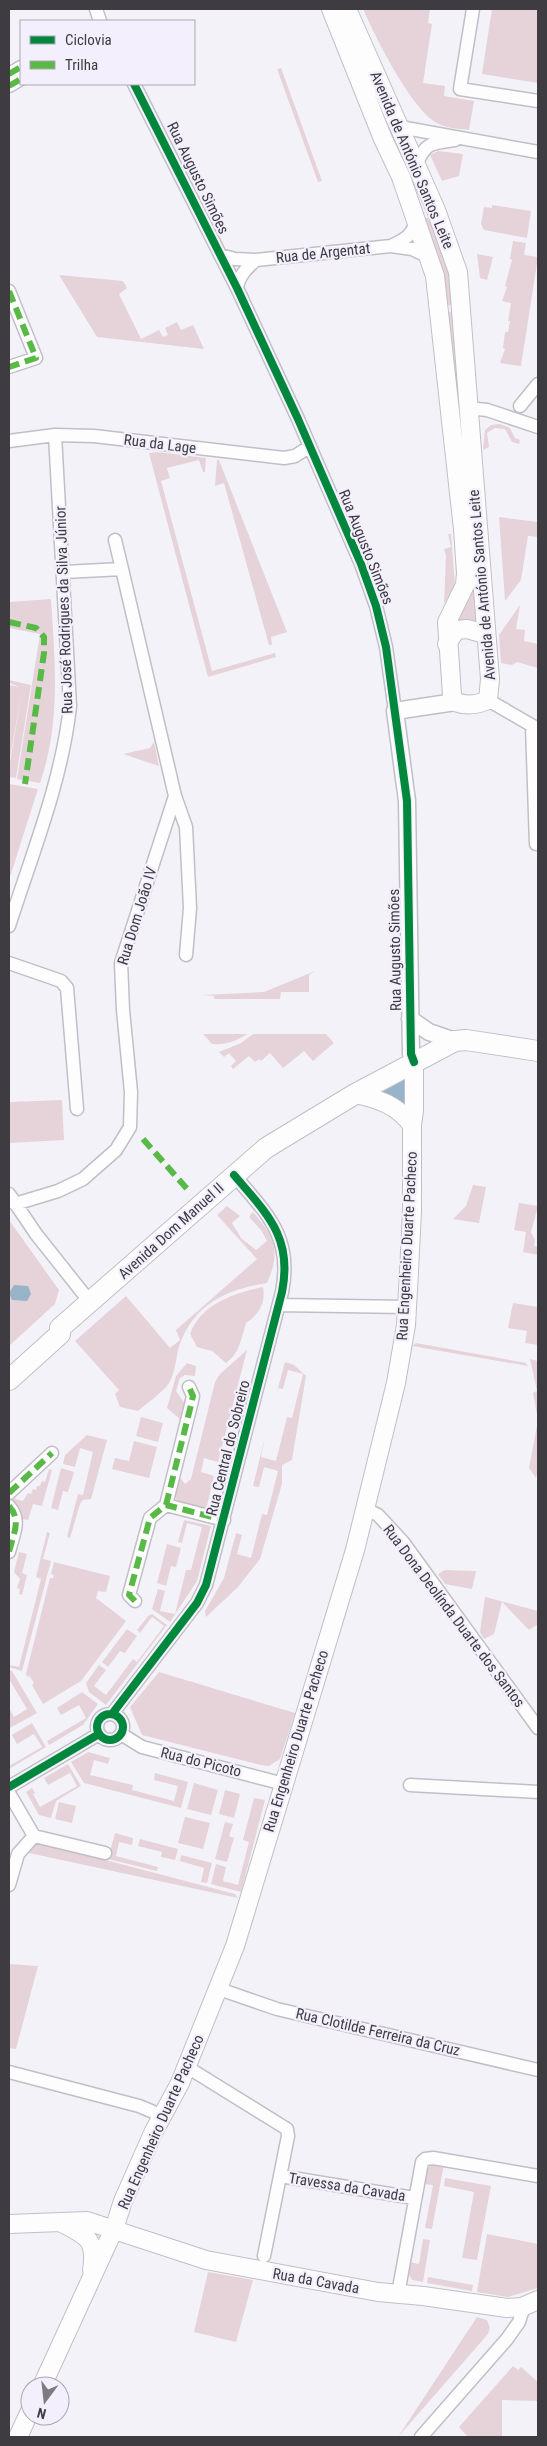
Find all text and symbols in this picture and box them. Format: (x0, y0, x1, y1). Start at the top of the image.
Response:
legend (20, 20, 195, 85)
text: Ciclovia (65, 31, 112, 49)
text: Trilha (65, 56, 98, 74)
street label: Avenida de António Santos Leite (366, 69, 458, 251)
street label: Rua Augusto Simões (163, 119, 233, 237)
street label: Rua de Argentat (275, 239, 371, 267)
street label: Rua da Lage (123, 431, 197, 457)
street label: Rua Augusto Simões (335, 487, 397, 607)
street label: Avenida de António Santos Leite (465, 489, 499, 681)
street label: Rua José Rodrigues da Silva Júnior (51, 505, 77, 714)
street label: Rua Dom João IV (114, 864, 161, 967)
street label: Rua Augusto Simões (385, 889, 405, 1011)
street label: Rua Engenheiro Duarte Pacheco (393, 1151, 421, 1341)
street label: Avenida Dom Manuel II (115, 1179, 227, 1283)
street label: Rua Central do Sobreiro (202, 1378, 254, 1518)
street label: Rua Dona Deolínda Duarte dos Santos (379, 1521, 529, 1711)
street label: Rua Engenheiro Duarte Pacheco (260, 1648, 332, 1834)
street label: Rua do Picoto (159, 1743, 243, 1781)
street label: Rua Clotilde Ferreira da Cruz (294, 2004, 462, 2060)
street label: Rua Engenheiro Duarte Pacheco (114, 2032, 208, 2212)
street label: Travessa da Cavada (287, 2169, 407, 2205)
street label: Rua da Cavada (271, 2265, 361, 2297)
north arrow (20, 2376, 70, 2426)
text: N (35, 2405, 48, 2422)

